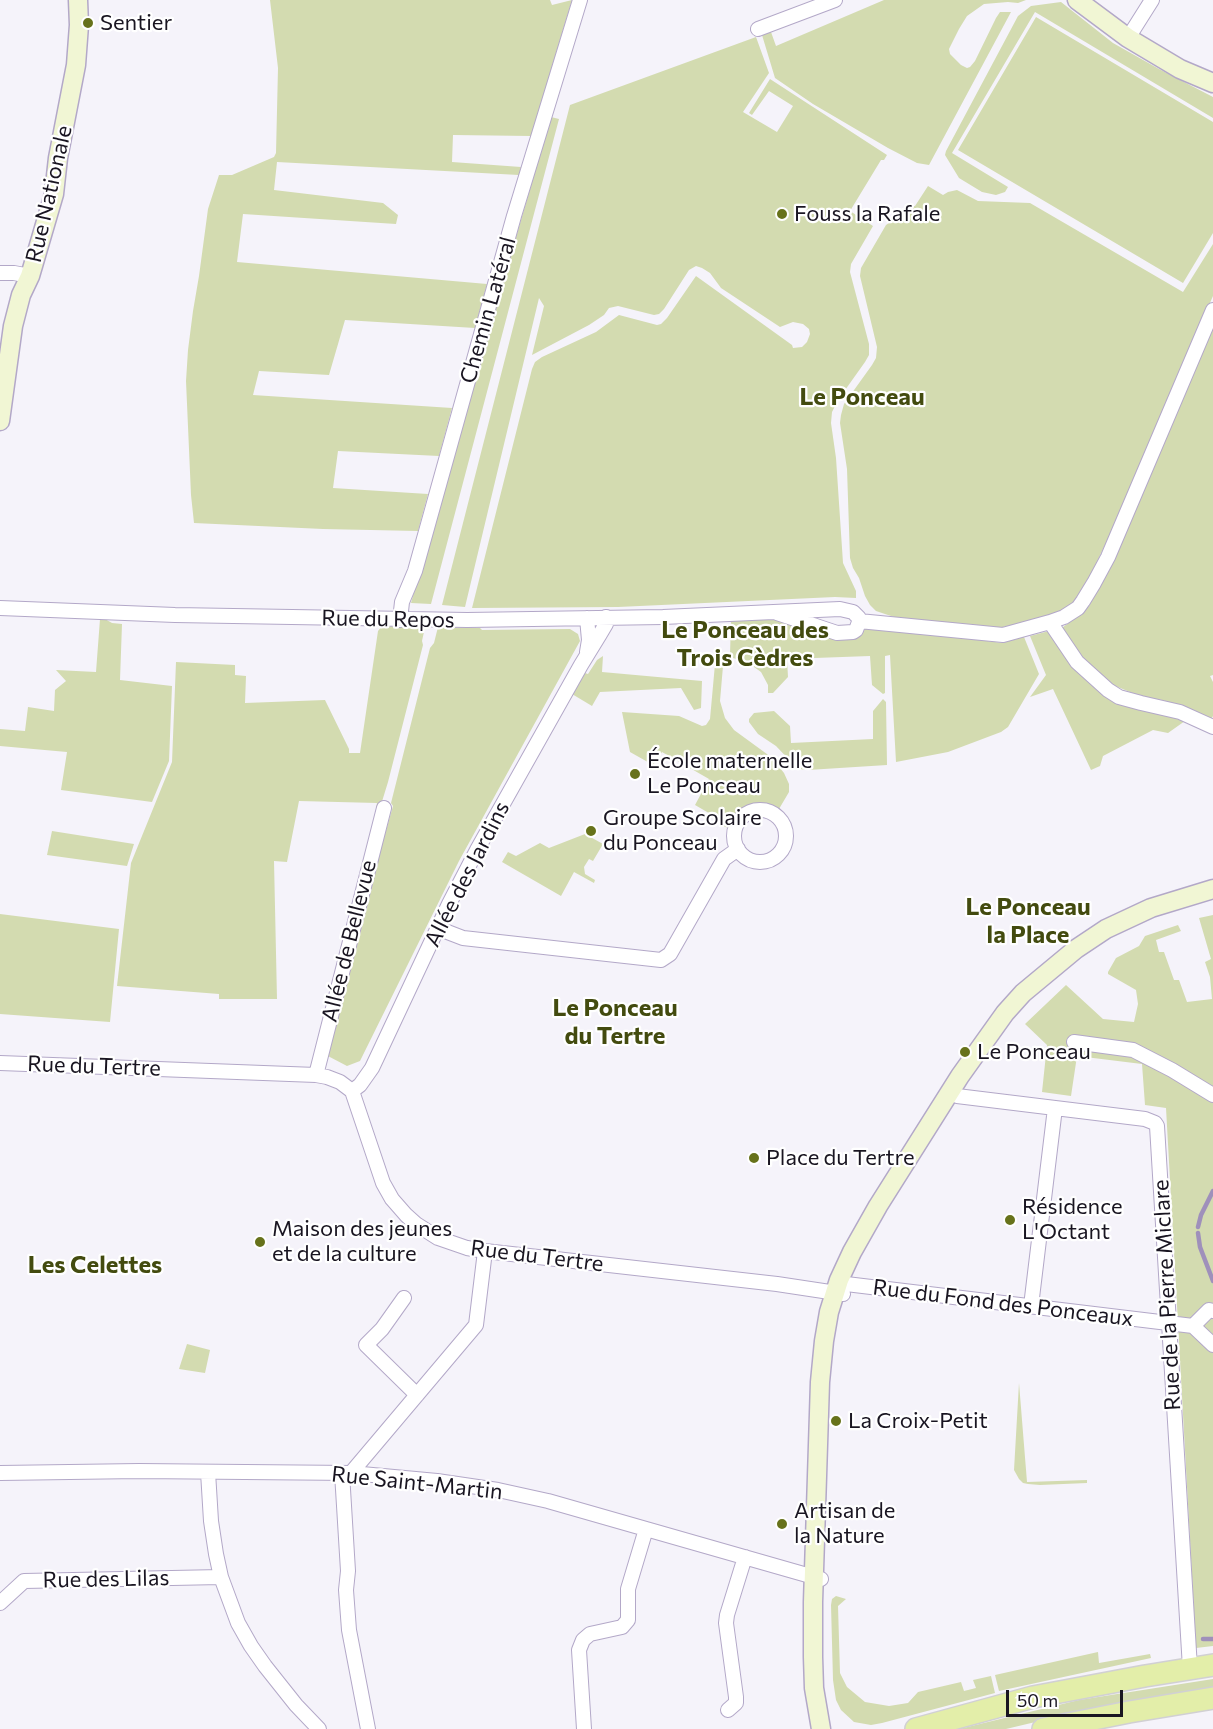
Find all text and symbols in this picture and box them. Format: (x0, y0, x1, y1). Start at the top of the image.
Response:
place label: Sentier (100, 10, 172, 36)
marker: Sentier (81, 16, 95, 30)
street label: Rue Nationale (20, 123, 78, 265)
place label: Fouss la Rafale (794, 201, 940, 227)
marker: Fouss la Rafale (775, 207, 789, 221)
street label: Chemin Latéral (454, 234, 522, 386)
district label: Le Ponceau (799, 383, 925, 411)
street label: Rue du Repos (321, 605, 455, 633)
district label: Le Ponceau des Trois Cèdres (661, 616, 829, 672)
place label: École maternelle Le Ponceau (647, 748, 812, 800)
marker: École maternelle Le Ponceau (628, 767, 642, 781)
street label: Allée des Jardins (419, 797, 515, 951)
place label: Groupe Scolaire du Ponceau (603, 805, 761, 856)
marker: Groupe Scolaire du Ponceau (584, 824, 598, 838)
street label: Allée de Bellevue (316, 857, 382, 1025)
district label: Le Ponceau la Place (965, 893, 1091, 949)
district label: Le Ponceau du Tertre (552, 994, 678, 1050)
place label: Le Ponceau (977, 1039, 1091, 1065)
marker: Le Ponceau (958, 1045, 972, 1059)
street label: Rue du Tertre (27, 1050, 161, 1082)
place label: Place du Tertre (766, 1145, 915, 1171)
marker: Place du Tertre (747, 1151, 761, 1165)
street label: Rue de la Pierre Miclare (1148, 1179, 1186, 1411)
place label: Résidence L'Octant (1022, 1194, 1123, 1246)
marker: Résidence L'Octant (1003, 1213, 1017, 1227)
place label: Maison des jeunes et de la culture (272, 1216, 452, 1268)
marker: Maison des jeunes et de la culture (253, 1235, 267, 1249)
street label: Rue du Tertre (469, 1235, 605, 1277)
district label: Les Celettes (28, 1251, 162, 1279)
street label: Rue du Fond des Ponceaux (871, 1274, 1135, 1332)
place label: La Croix-Petit (848, 1408, 988, 1434)
marker: La Croix-Petit (829, 1414, 843, 1428)
street label: Rue Saint-Martin (330, 1461, 504, 1505)
place label: Artisan de la Nature (794, 1498, 895, 1550)
marker: Artisan de la Nature (775, 1517, 789, 1531)
street label: Rue des Lilas (42, 1565, 170, 1593)
scale bar (1009, 1678, 1126, 1716)
text: 50 m (1017, 1689, 1058, 1711)

